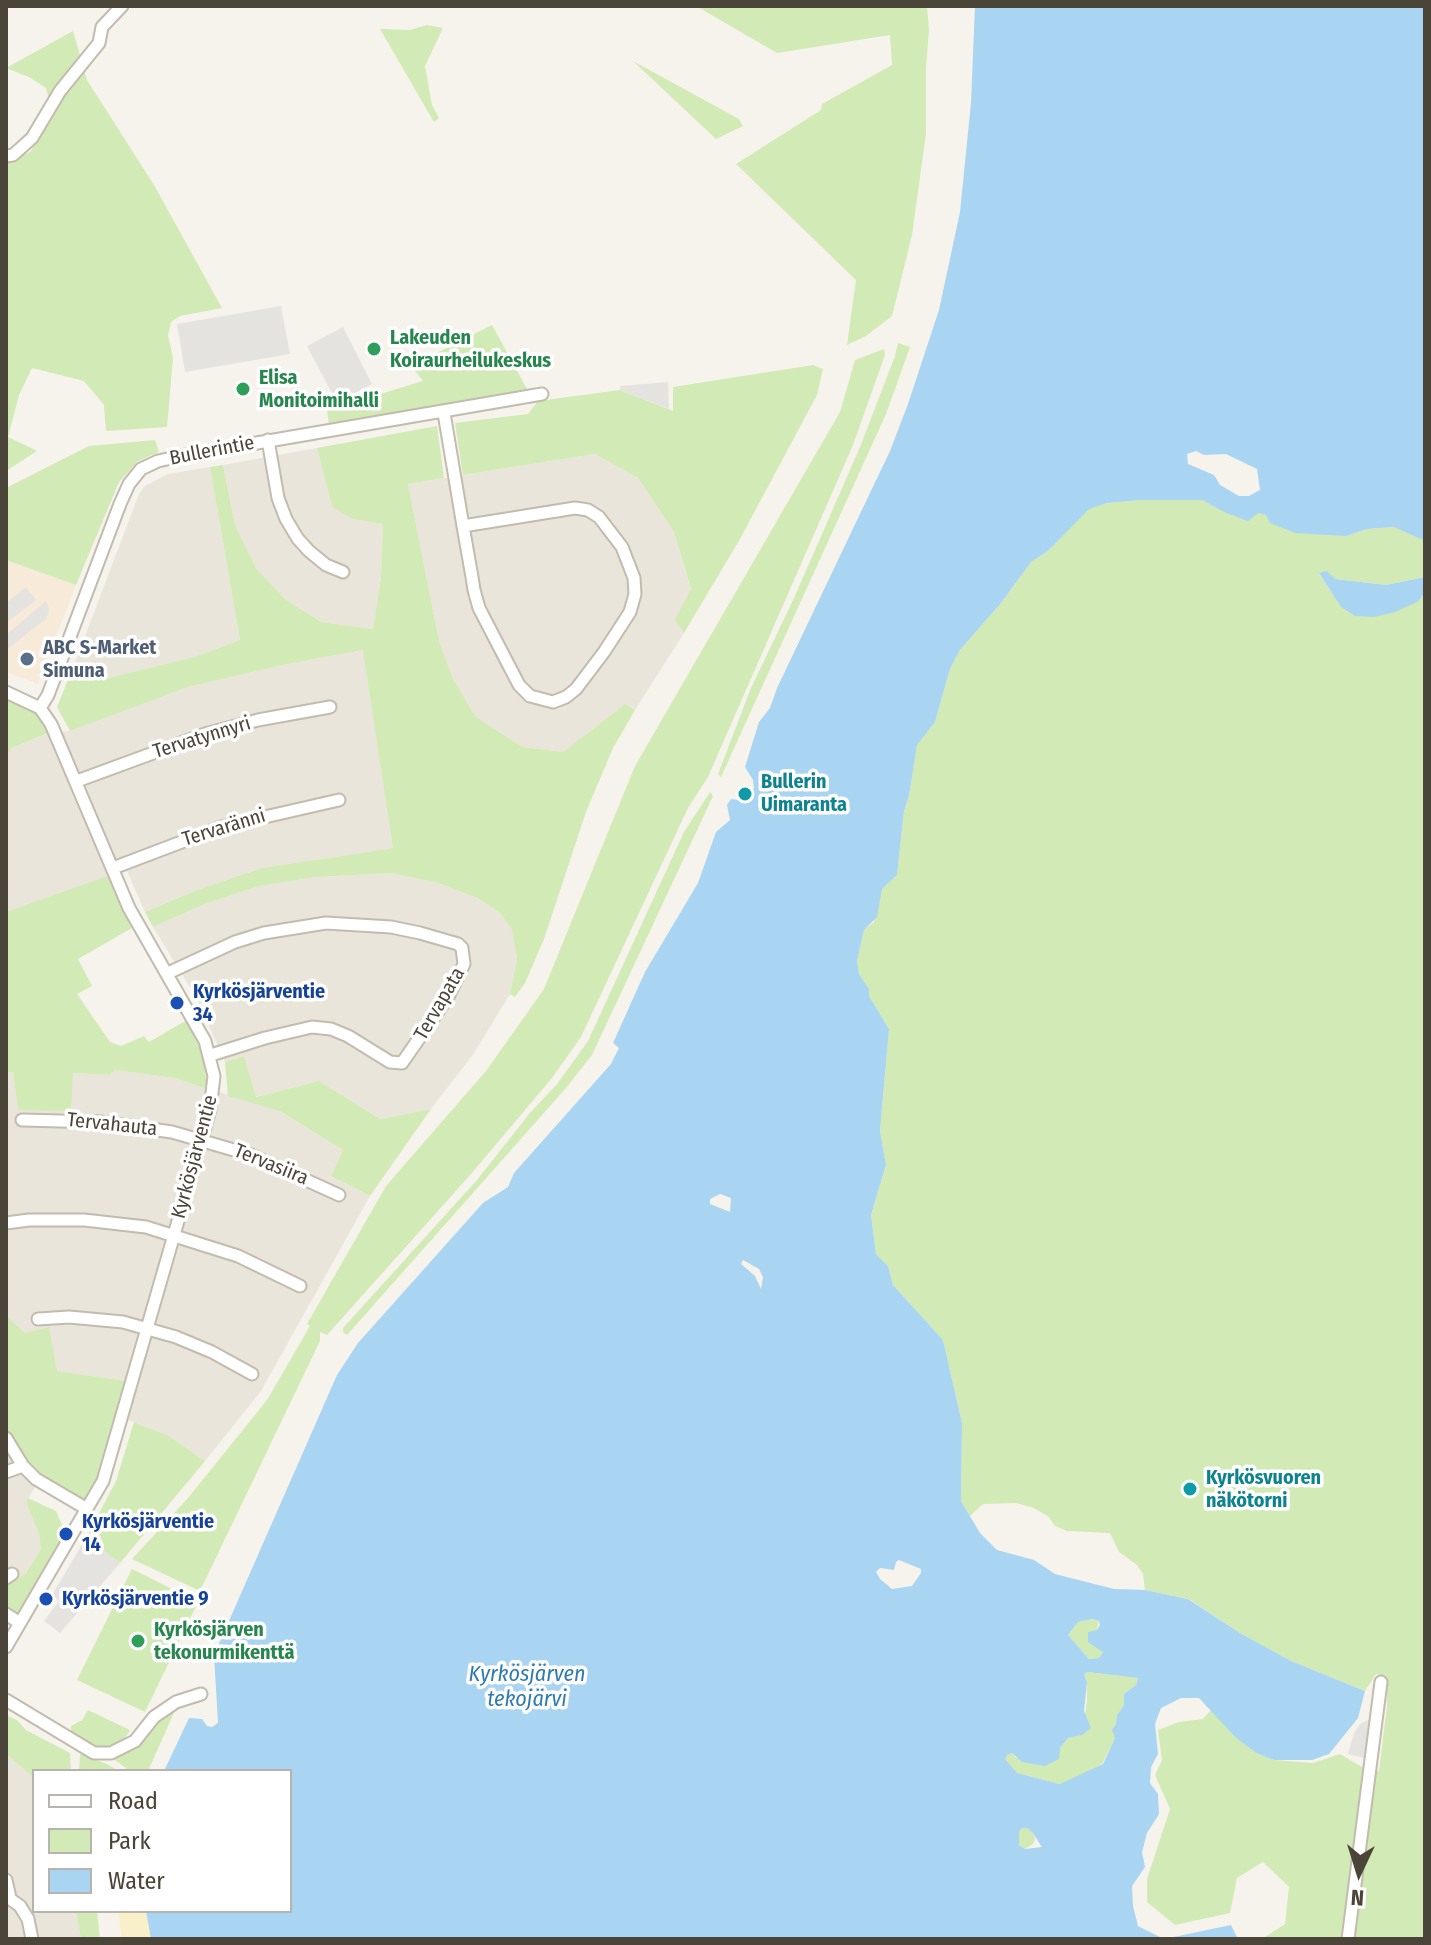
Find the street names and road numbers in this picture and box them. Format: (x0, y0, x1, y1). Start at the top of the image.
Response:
street label: Bullerintie (168, 431, 256, 471)
street label: Tervatynnyri (150, 712, 254, 764)
street label: Tervaränni (180, 804, 268, 852)
street label: Tervapata (410, 963, 470, 1045)
street label: Kyrkösjärventie (167, 1093, 223, 1221)
street label: Tervahauta (66, 1108, 158, 1142)
street label: Tervasiira (230, 1139, 312, 1191)

